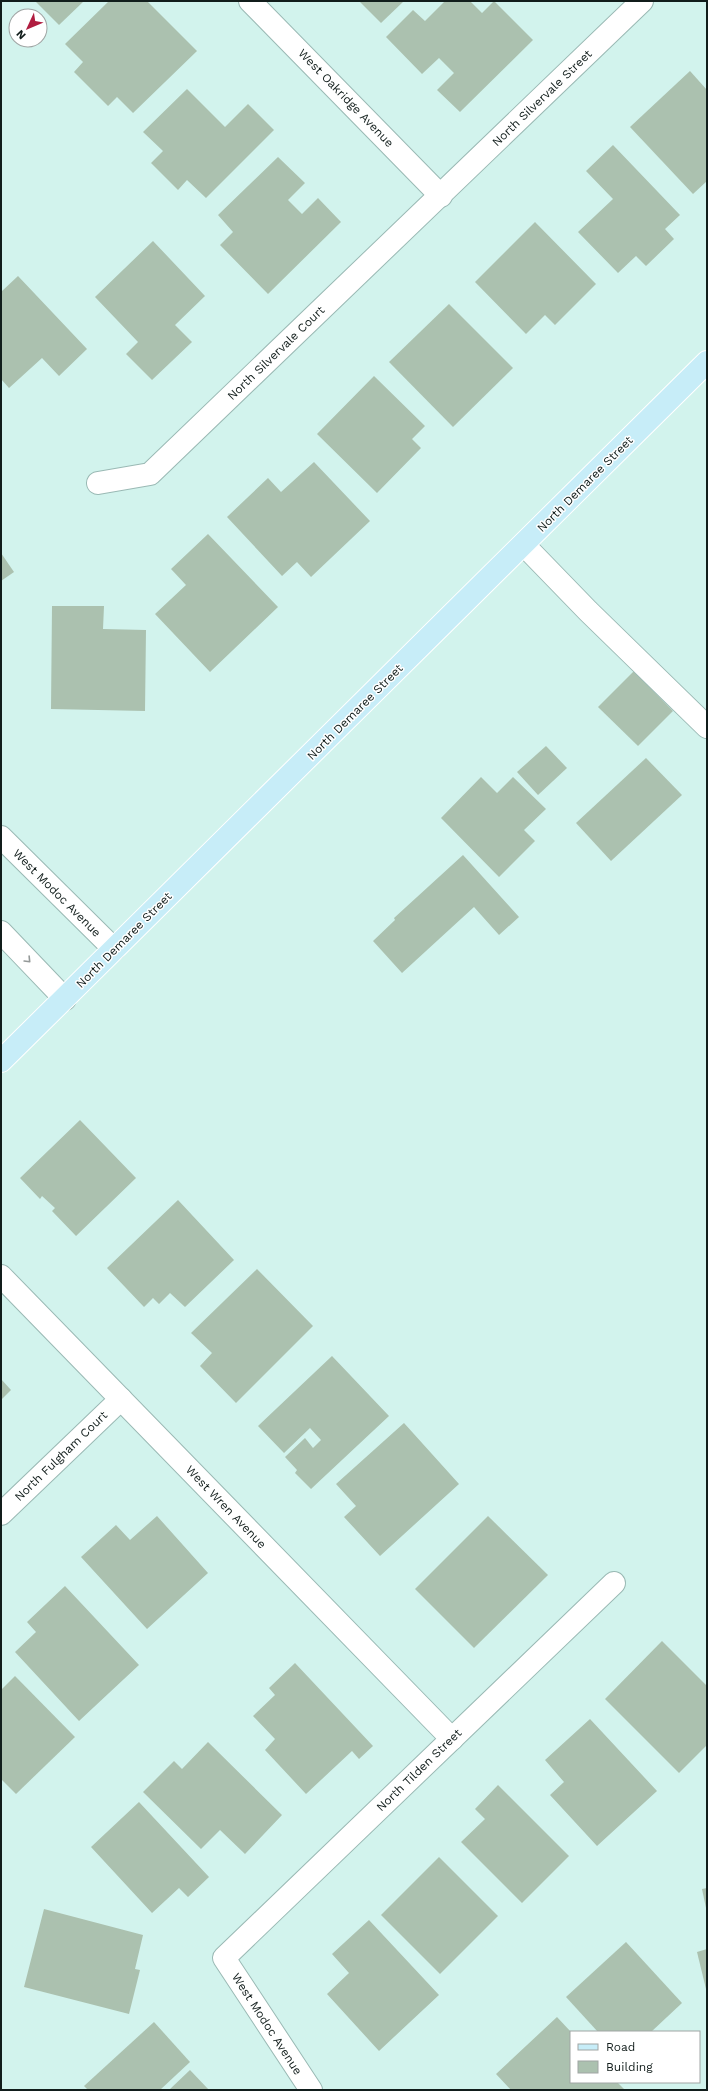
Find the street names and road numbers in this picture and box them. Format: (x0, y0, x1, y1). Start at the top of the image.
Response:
street label: West Oakridge Avenue (295, 46, 397, 150)
street label: North Silvervale Street (489, 47, 595, 149)
street label: North Silvervale Court (225, 303, 327, 403)
street label: North Demaree Street (534, 433, 636, 535)
street label: North Demaree Street (304, 661, 406, 763)
street label: West Modoc Avenue (10, 846, 104, 940)
street label: North Demaree Street (73, 889, 175, 991)
street label: North Fulgham Court (12, 1408, 110, 1504)
street label: West Wren Avenue (183, 1463, 269, 1551)
street label: North Tilden Street (374, 1726, 464, 1814)
street label: West Modoc Avenue (229, 1971, 305, 2077)

